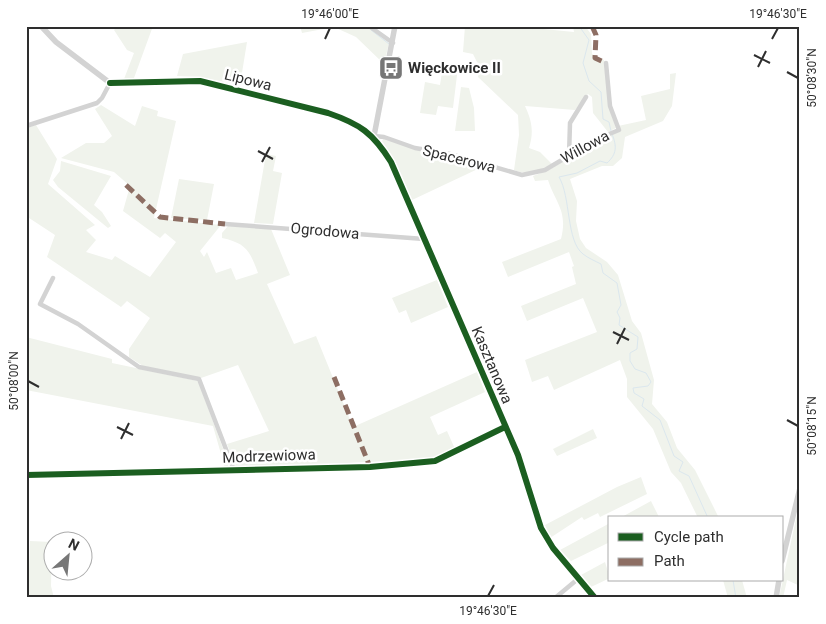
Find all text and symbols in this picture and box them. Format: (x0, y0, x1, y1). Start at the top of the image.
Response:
text: 19°46'00"E (301, 7, 359, 21)
text: 19°46'30"E (749, 7, 807, 21)
text: 50°08'30"N (805, 48, 819, 108)
bus stop icon: Więckowice II (378, 55, 404, 81)
place label: Więckowice II (408, 59, 501, 77)
street label: Lipowa (222, 65, 274, 95)
street label: Willowa (558, 126, 612, 168)
street label: Spacerowa (421, 141, 497, 177)
street label: Ogrodowa (290, 219, 360, 243)
street label: Kasztanowa (468, 324, 516, 406)
text: 50°08'00"N (7, 351, 21, 411)
text: 50°08'15"N (805, 396, 819, 456)
street label: Modrzewiowa (222, 445, 316, 467)
legend (608, 516, 784, 582)
text: Cycle path (654, 528, 724, 546)
north arrow (42, 532, 92, 582)
text: N (66, 535, 82, 554)
text: Path (654, 552, 685, 570)
text: 19°46'30"E (459, 604, 517, 618)

